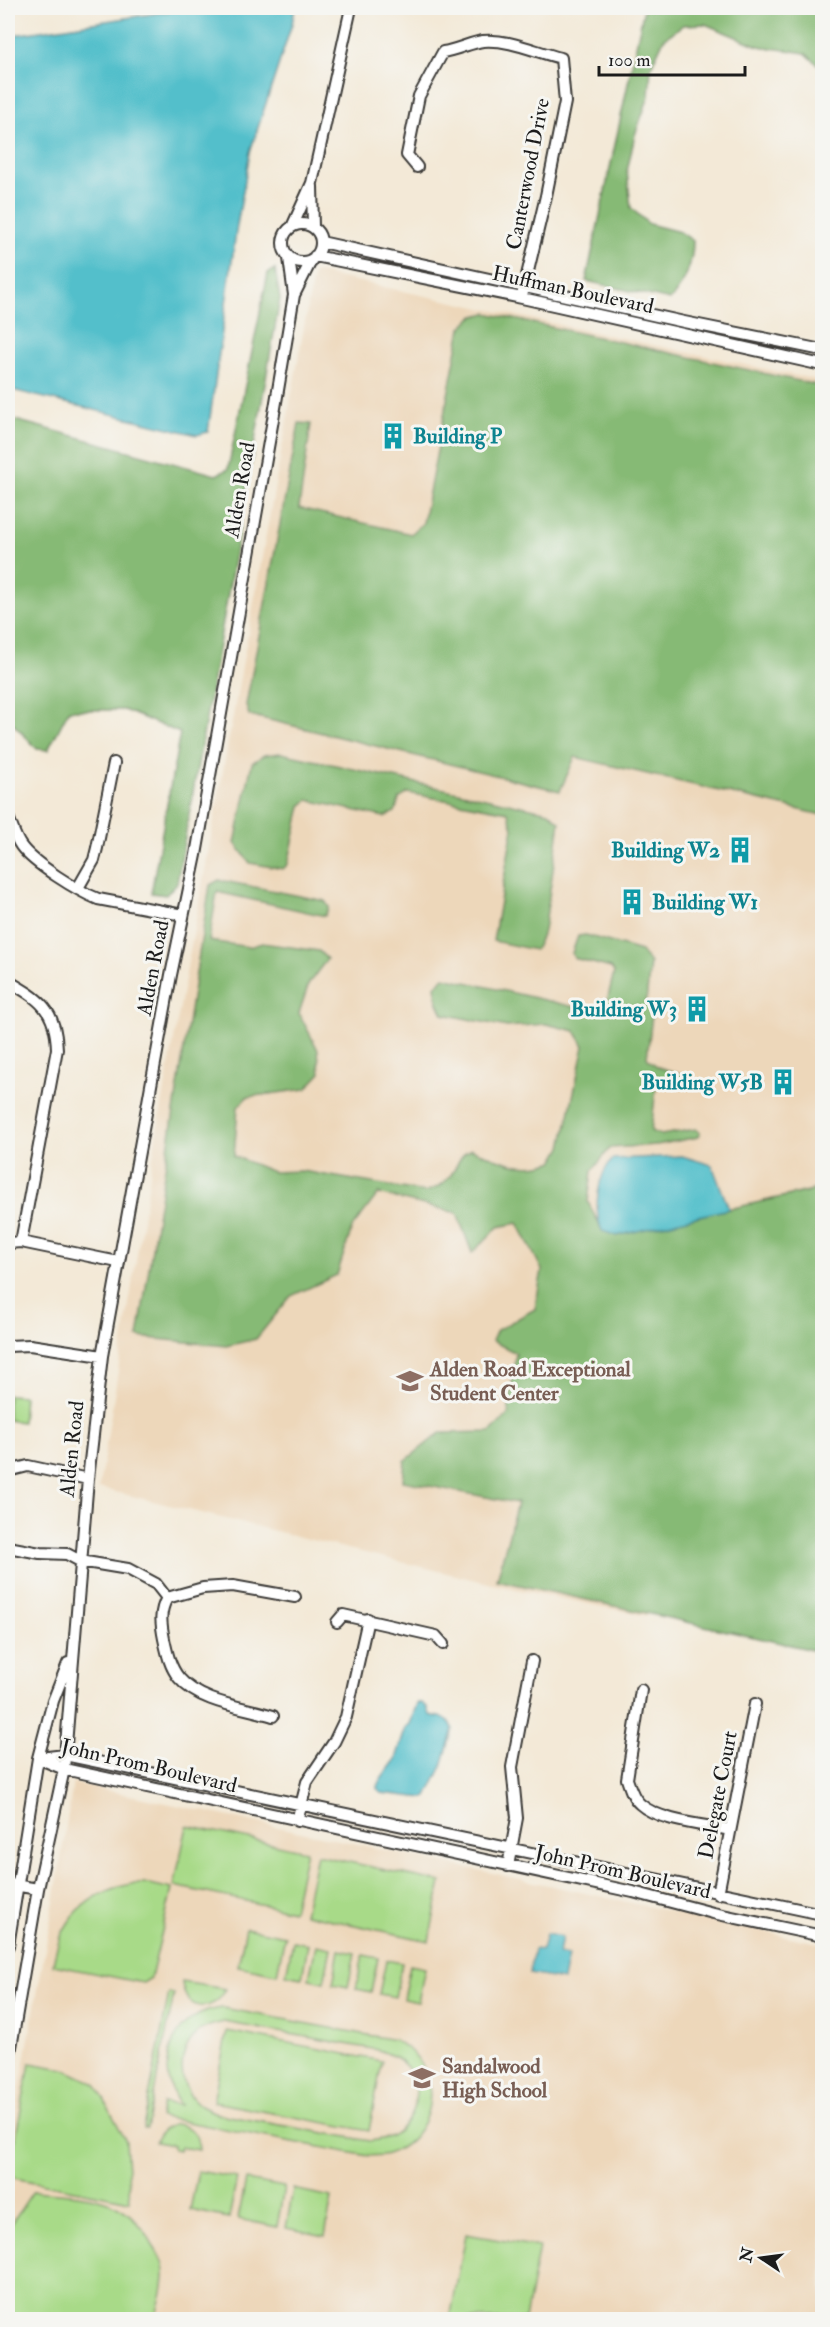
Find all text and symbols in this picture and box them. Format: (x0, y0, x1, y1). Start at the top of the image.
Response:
scale bar (599, 39, 744, 77)
text: 100 m (608, 49, 651, 72)
street label: Canterwood Drive (500, 96, 556, 252)
street label: Huffman Boulevard (490, 260, 657, 320)
building icon: Building P (378, 421, 408, 451)
place label: Building P (413, 423, 503, 450)
street label: Alden Road (218, 439, 262, 541)
building icon: Building W2 (725, 835, 755, 865)
place label: Building W2 (611, 837, 720, 864)
building icon: Building W1 (617, 887, 647, 917)
place label: Building W1 (652, 889, 758, 916)
street label: Alden Road (130, 917, 176, 1019)
building icon: Building W3 (682, 994, 712, 1024)
place label: Building W3 (571, 996, 677, 1023)
building icon: Building W5B (768, 1067, 798, 1097)
place label: Building W5B (642, 1069, 763, 1096)
place label: Alden Road Exceptional Student Center (429, 1356, 631, 1407)
school or university icon: Alden Road Exceptional Student Center (395, 1366, 425, 1396)
street label: Alden Road (53, 1399, 91, 1500)
street label: Delegate Court (692, 1728, 744, 1861)
street label: John Prom Boulevard (58, 1732, 240, 1799)
street label: John Prom Boulevard (532, 1838, 714, 1905)
place label: Sandalwood High School (442, 2053, 548, 2104)
school or university icon: Sandalwood High School (407, 2063, 437, 2093)
north arrow (731, 2228, 791, 2288)
text: N (736, 2245, 759, 2265)

